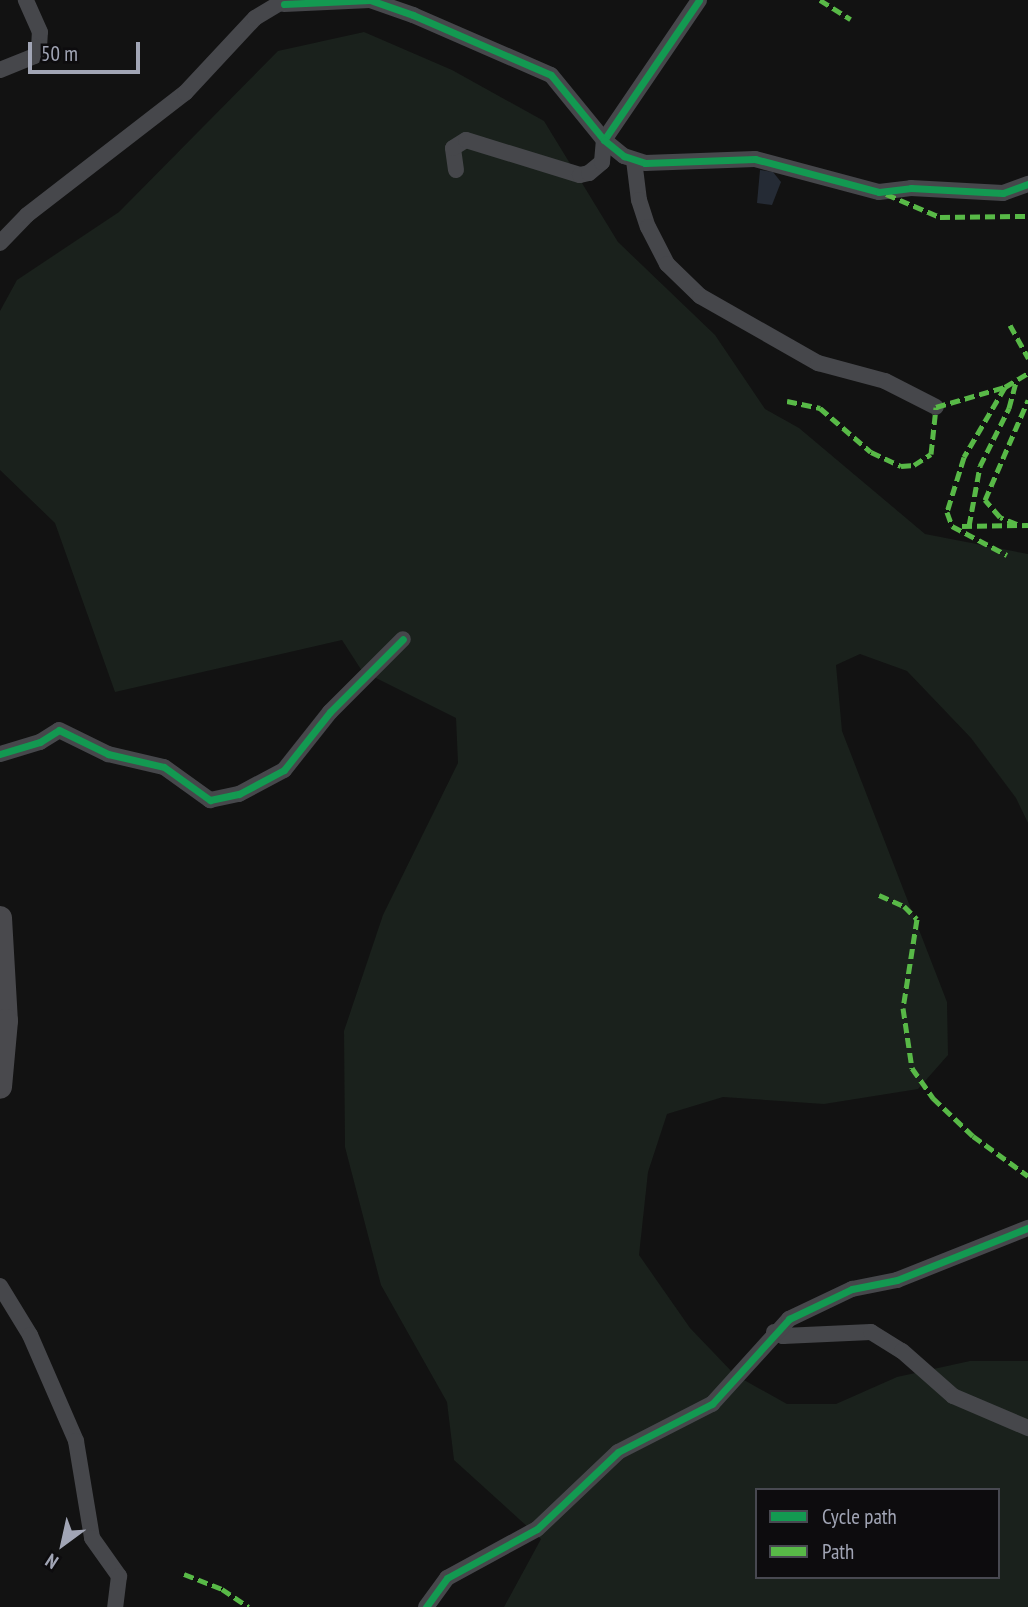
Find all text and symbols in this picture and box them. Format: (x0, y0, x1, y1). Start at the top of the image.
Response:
scale bar (32, 28, 144, 72)
text: 50 m (41, 40, 78, 67)
legend (755, 1488, 1000, 1579)
text: Cycle path (822, 1503, 897, 1530)
north arrow (28, 1509, 98, 1579)
text: Path (822, 1538, 854, 1565)
text: N (41, 1549, 62, 1574)

